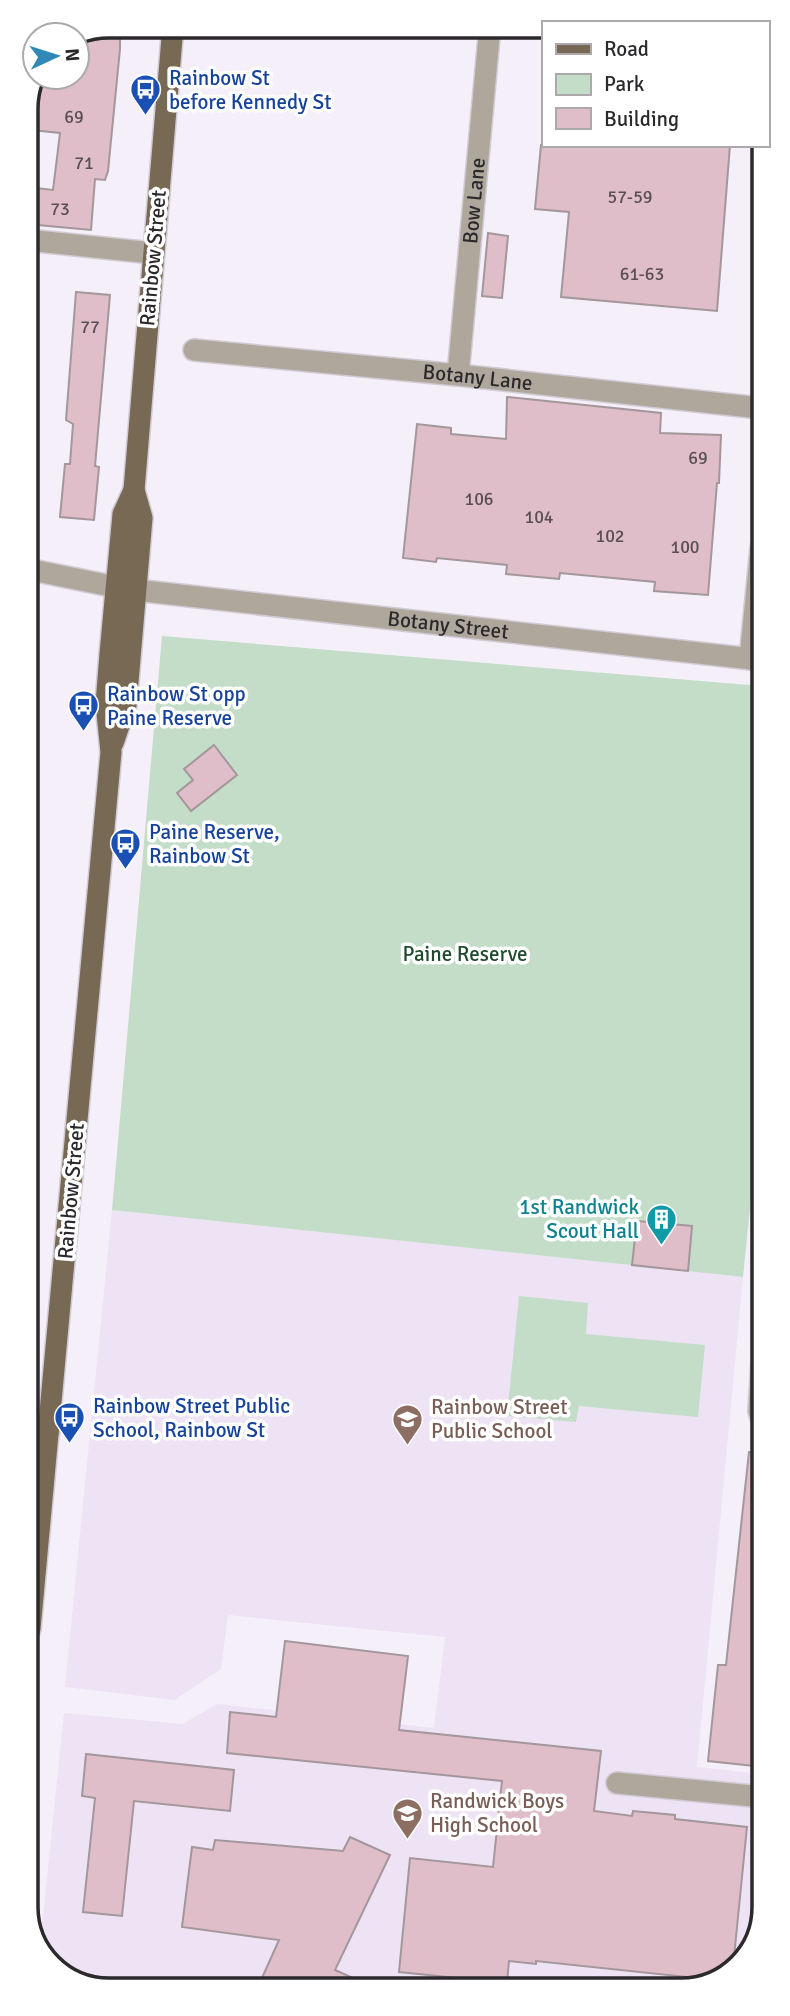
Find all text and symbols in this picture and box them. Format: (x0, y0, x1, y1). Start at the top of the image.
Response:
north arrow (21, 21, 91, 91)
legend (542, 21, 769, 147)
text: Road (604, 36, 649, 62)
text: N (60, 47, 84, 62)
place label: Rainbow St before Kennedy St (169, 65, 332, 115)
text: Park (604, 71, 645, 97)
bus stop icon: Rainbow St before Kennedy St (129, 73, 163, 117)
house number: 69 (64, 106, 84, 128)
text: Building (604, 106, 679, 132)
house number: 71 (74, 152, 94, 174)
street label: Bow Lane (457, 156, 491, 245)
house number: 57-59 (607, 186, 653, 208)
street label: Rainbow Street (134, 189, 172, 327)
house number: 73 (50, 198, 70, 220)
house number: 61-63 (620, 263, 664, 285)
house number: 77 (80, 316, 100, 338)
street label: Botany Lane (422, 359, 534, 396)
house number: 69 (688, 447, 708, 469)
house number: 106 (464, 488, 494, 510)
house number: 104 (524, 506, 554, 528)
house number: 102 (595, 525, 625, 547)
house number: 100 (670, 536, 700, 558)
street label: Botany Street (386, 605, 510, 645)
place label: Rainbow St opp Paine Reserve (107, 681, 246, 731)
bus stop icon: Rainbow St opp Paine Reserve (67, 689, 101, 733)
place label: Paine Reserve, Rainbow St (149, 819, 280, 869)
bus stop icon: Paine Reserve, Rainbow St (109, 827, 143, 871)
park label: Paine Reserve (402, 941, 528, 967)
street label: Rainbow Street (52, 1122, 90, 1260)
place label: 1st Randwick Scout Hall (519, 1194, 639, 1244)
building icon: 1st Randwick Scout Hall (645, 1202, 679, 1246)
place label: Rainbow Street Public School, Rainbow St (93, 1393, 290, 1443)
place label: Rainbow Street Public School (431, 1394, 568, 1444)
bus stop icon: Rainbow Street Public School, Rainbow St (53, 1401, 87, 1445)
school or university icon: Rainbow Street Public School (391, 1402, 425, 1446)
place label: Randwick Boys High School (430, 1788, 564, 1838)
school or university icon: Randwick Boys High School (390, 1796, 424, 1840)

